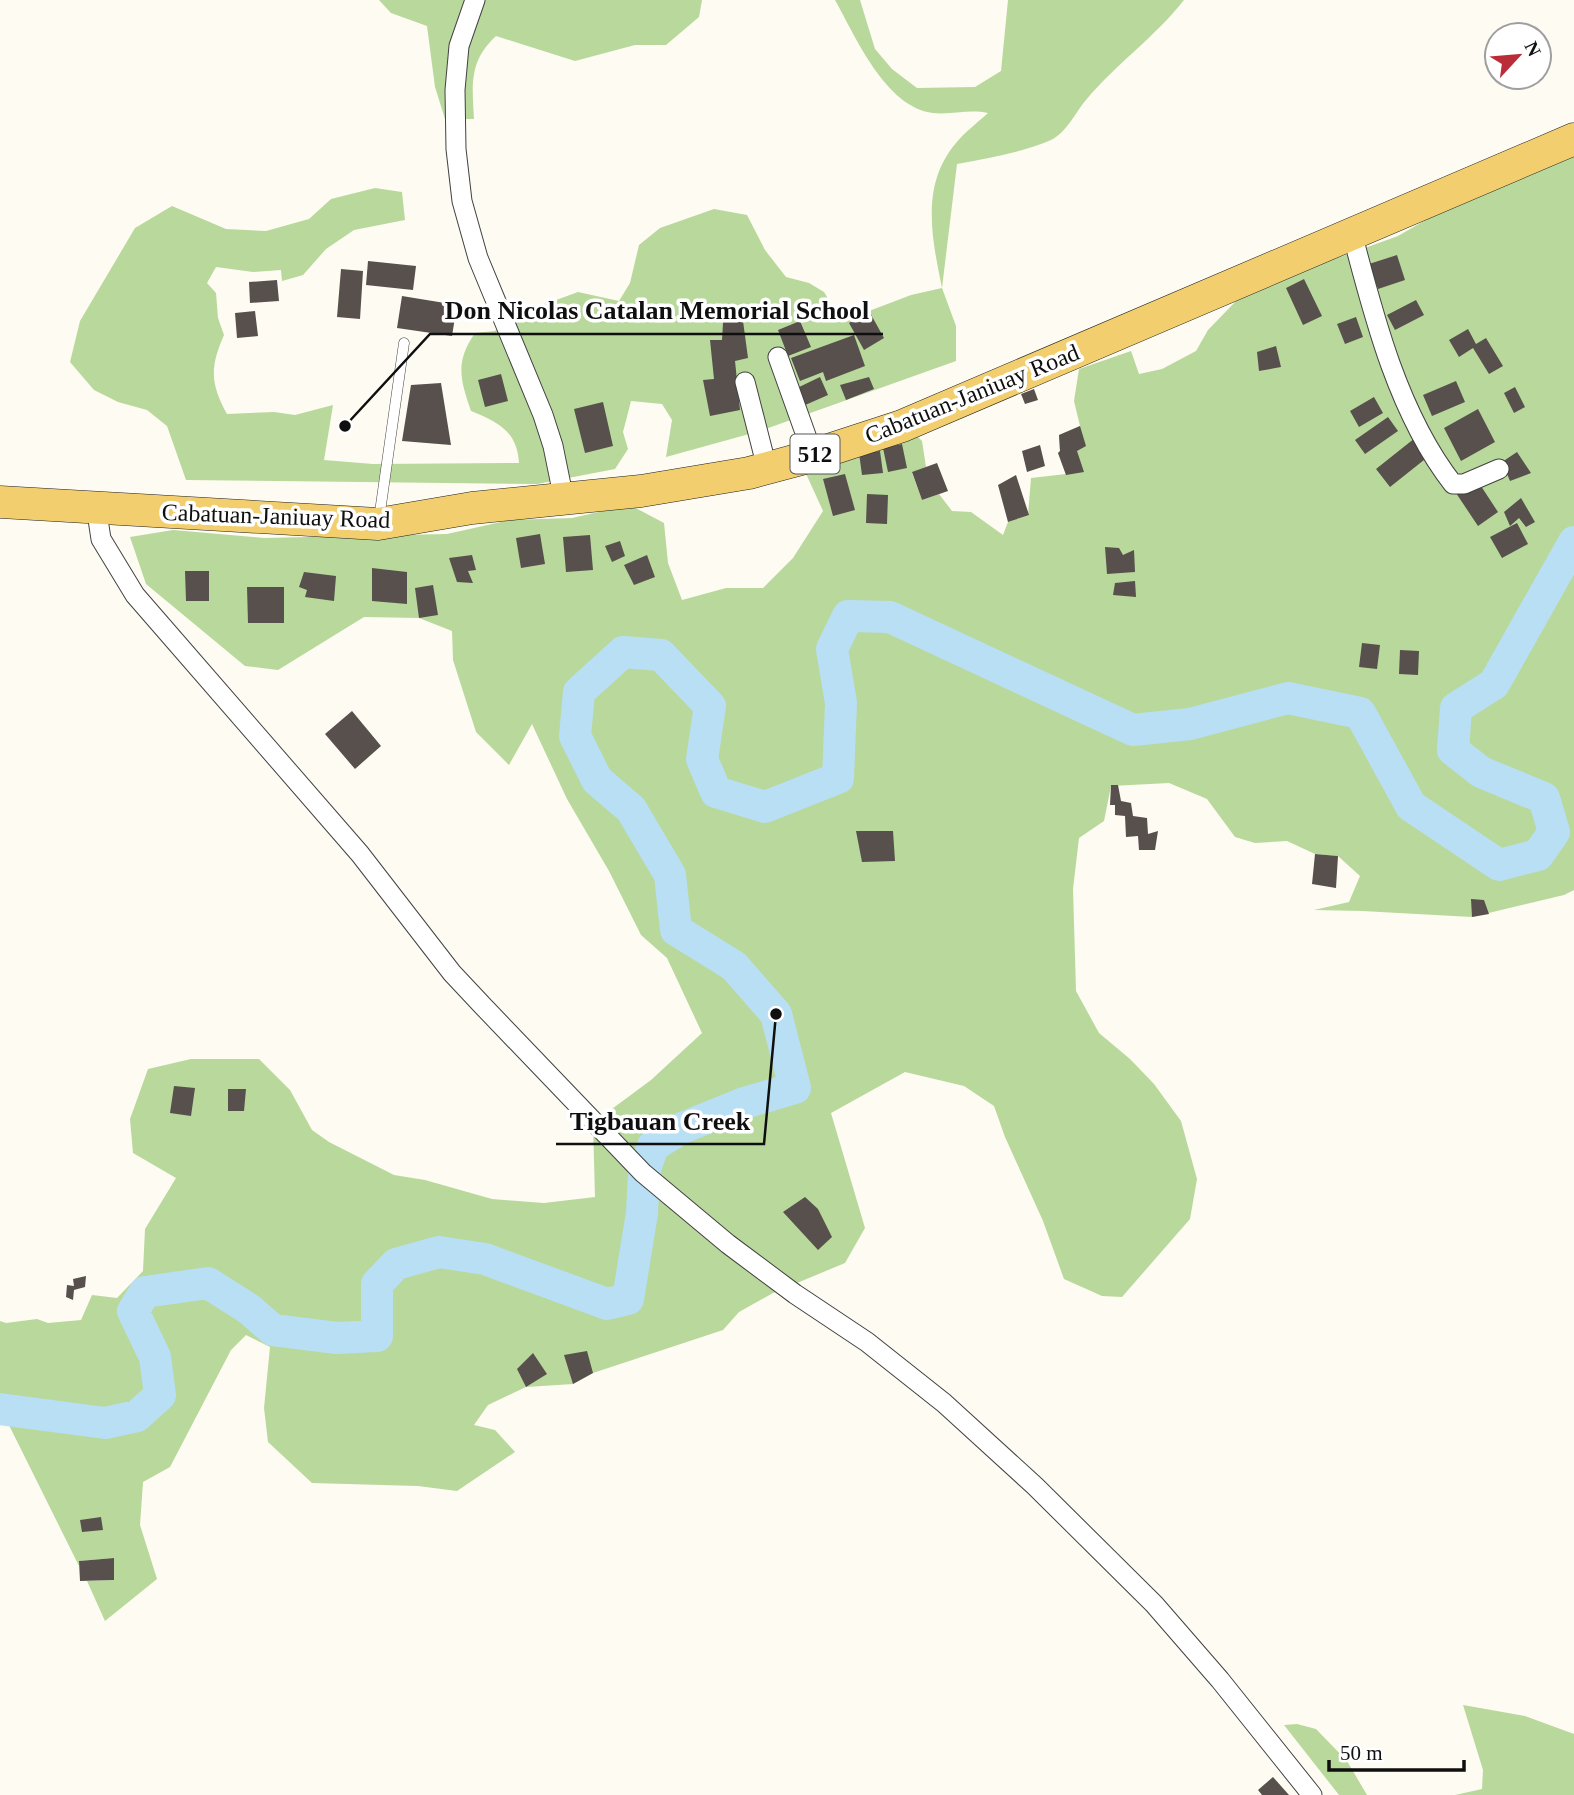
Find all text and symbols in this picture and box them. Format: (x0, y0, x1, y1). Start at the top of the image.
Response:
north arrow (1483, 21, 1553, 91)
text: N (1520, 38, 1545, 60)
callout: Don Nicolas Catalan Memorial School (430, 287, 883, 334)
text: Don Nicolas Catalan Memorial School (445, 296, 869, 325)
street label: Cabatuan-Janiuay Road (861, 339, 1083, 449)
road number: 512 (790, 435, 840, 474)
street label: Cabatuan-Janiuay Road (161, 499, 391, 533)
callout: Tigbauan Creek (556, 1097, 764, 1144)
text: Tigbauan Creek (570, 1107, 751, 1136)
scale bar (1329, 1728, 1464, 1772)
text: 50 m (1340, 1741, 1383, 1765)

